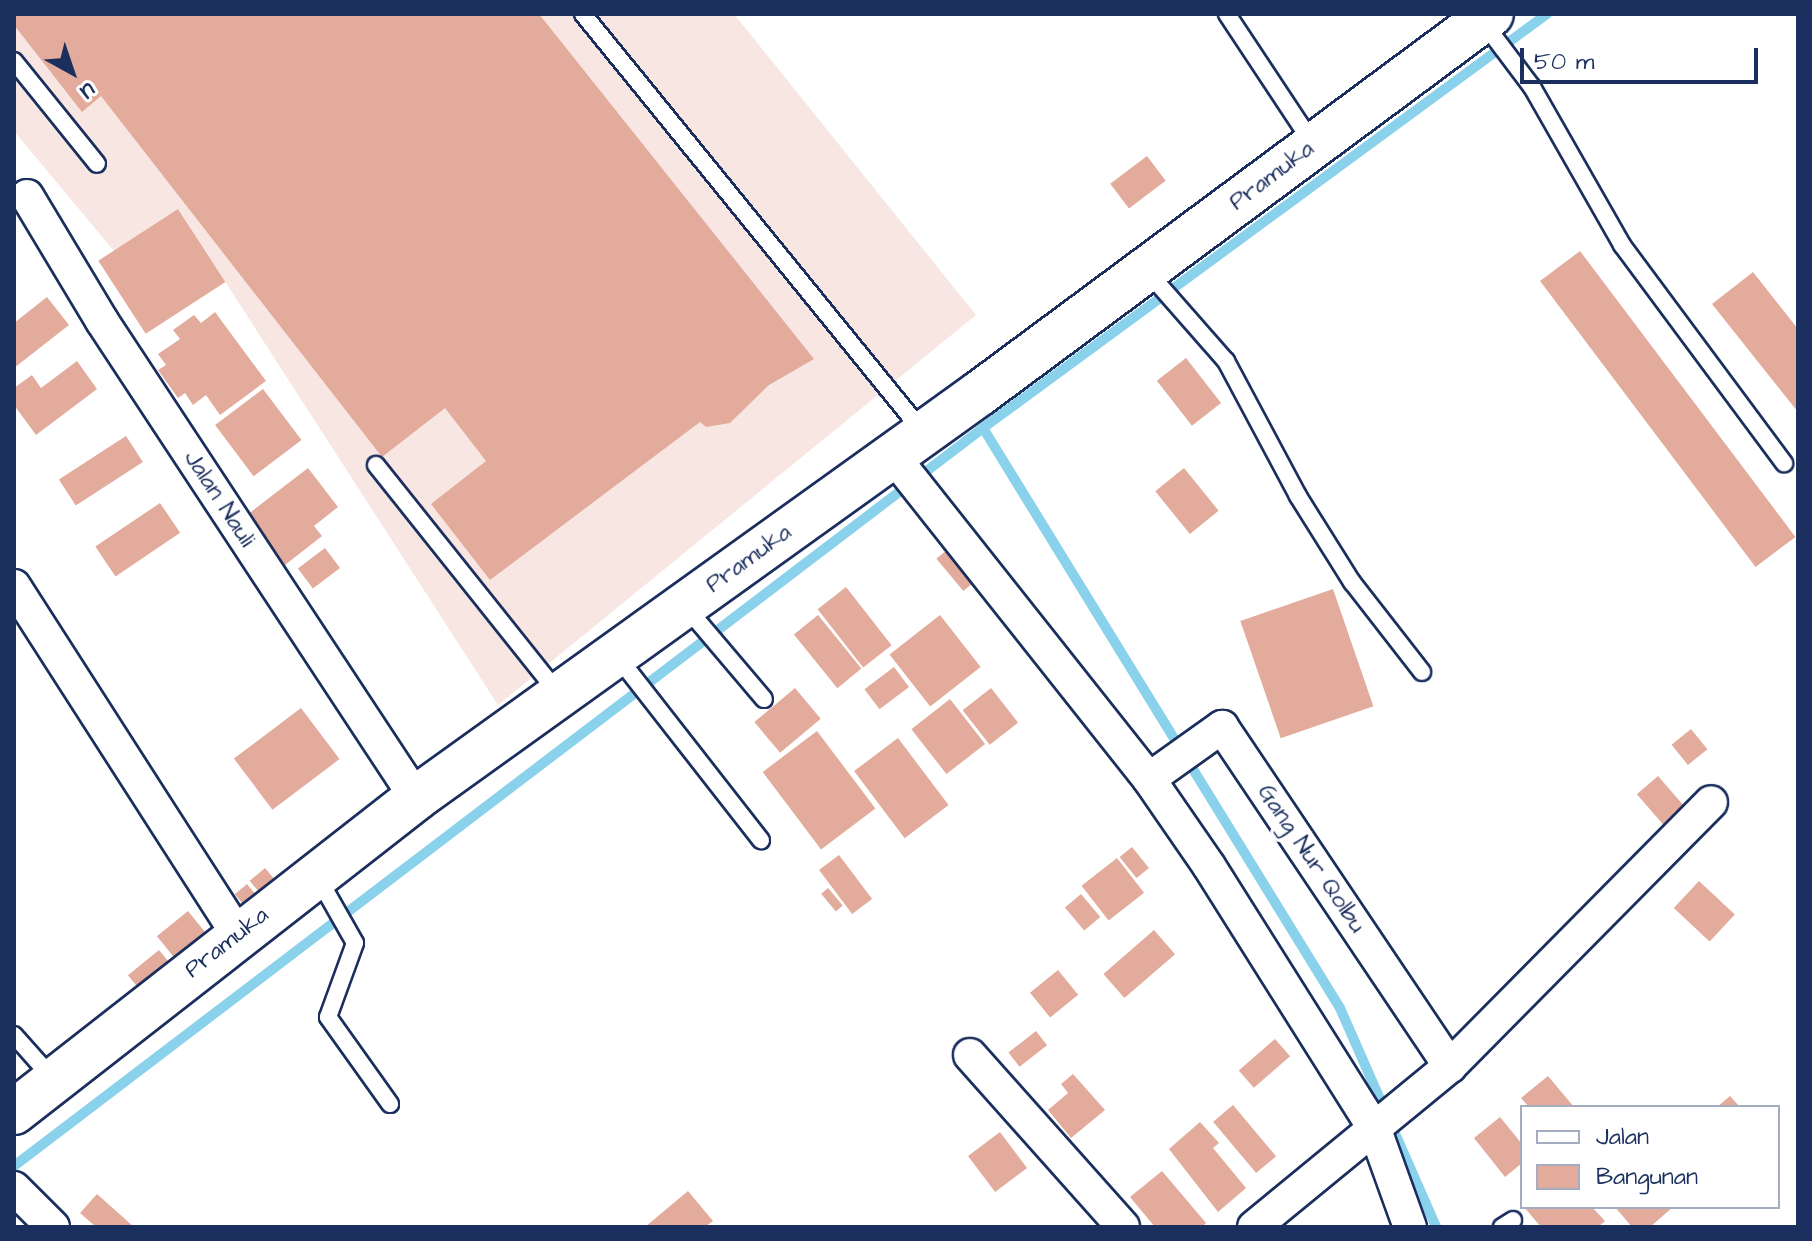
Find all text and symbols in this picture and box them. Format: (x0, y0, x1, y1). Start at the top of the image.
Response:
north arrow (32, 32, 112, 112)
scale bar (1524, 32, 1762, 82)
text: 50 m (1534, 45, 1594, 79)
text: U (73, 75, 102, 107)
street label: Pramuka (1224, 135, 1320, 217)
street label: Jalan Nauli (177, 445, 261, 553)
street label: Pramuka (701, 518, 797, 600)
street label: Gang Nur Qolbu (1251, 779, 1371, 939)
street label: Pramuka (179, 901, 275, 985)
legend (1520, 1105, 1780, 1209)
text: Jalan (1596, 1120, 1649, 1154)
text: Bangunan (1596, 1160, 1698, 1194)

